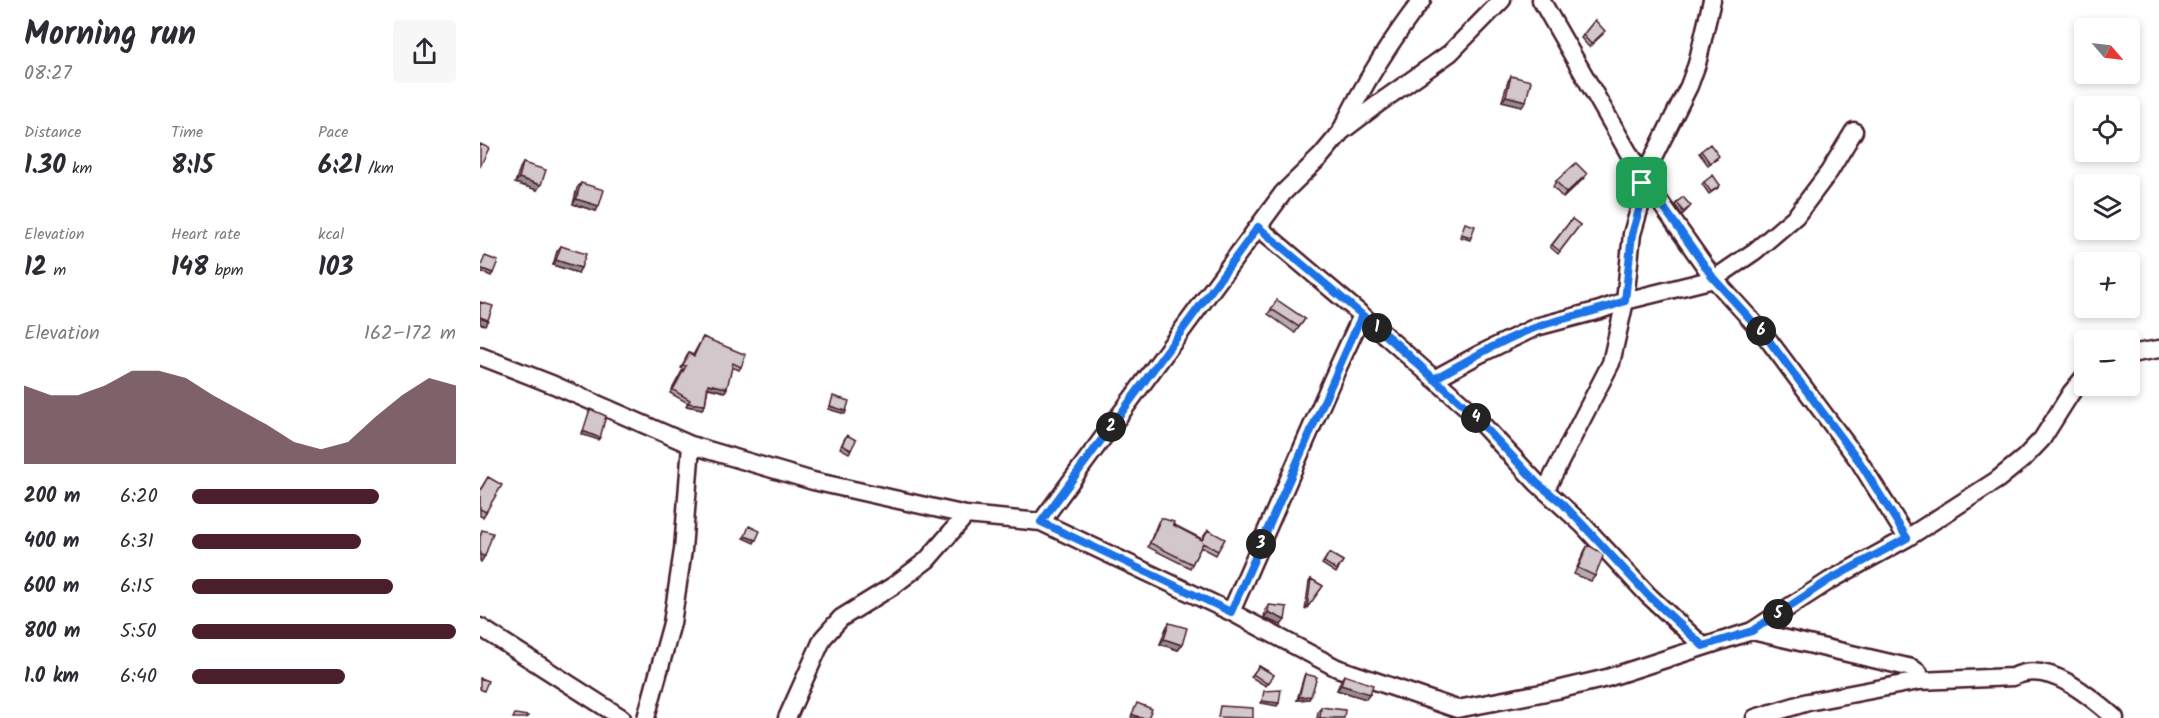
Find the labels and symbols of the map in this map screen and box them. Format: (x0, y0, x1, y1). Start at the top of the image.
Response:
north arrow (2074, 18, 2140, 84)
pin (1616, 157, 1667, 208)
pin: 1 (1362, 313, 1392, 343)
pin: 6 (1746, 316, 1776, 346)
pin: 4 (1461, 403, 1491, 433)
pin: 2 (1096, 412, 1126, 442)
pin: 3 (1246, 529, 1276, 559)
pin: 5 (1763, 599, 1793, 629)

